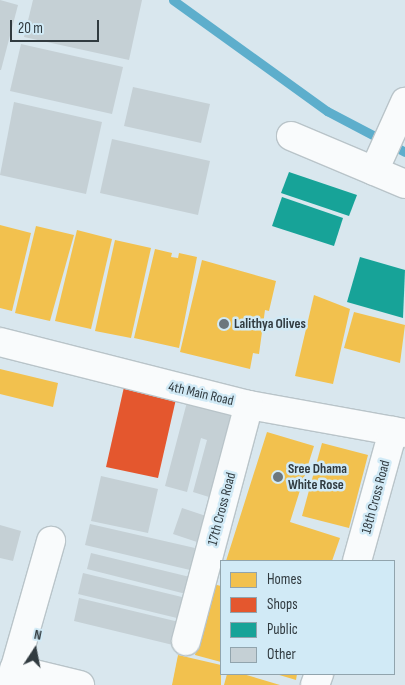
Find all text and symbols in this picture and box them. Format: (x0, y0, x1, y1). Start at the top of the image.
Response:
scale bar (12, 10, 101, 42)
text: 20 m (18, 19, 43, 38)
place label: Lalithya Olives (234, 316, 306, 332)
marker: Lalithya Olives (218, 318, 230, 330)
street label: 4th Main Road (167, 378, 235, 410)
street label: 18th Cross Road (358, 458, 394, 536)
place label: Sree Dhama White Rose (288, 461, 347, 494)
street label: 17th Cross Road (204, 471, 240, 547)
marker: Sree Dhama White Rose (272, 471, 284, 483)
legend (220, 560, 395, 675)
text: Homes (267, 570, 302, 589)
text: Shops (267, 595, 298, 614)
text: Public (267, 620, 298, 639)
north arrow (10, 625, 60, 675)
text: N (33, 626, 43, 644)
text: Other (267, 645, 296, 664)

